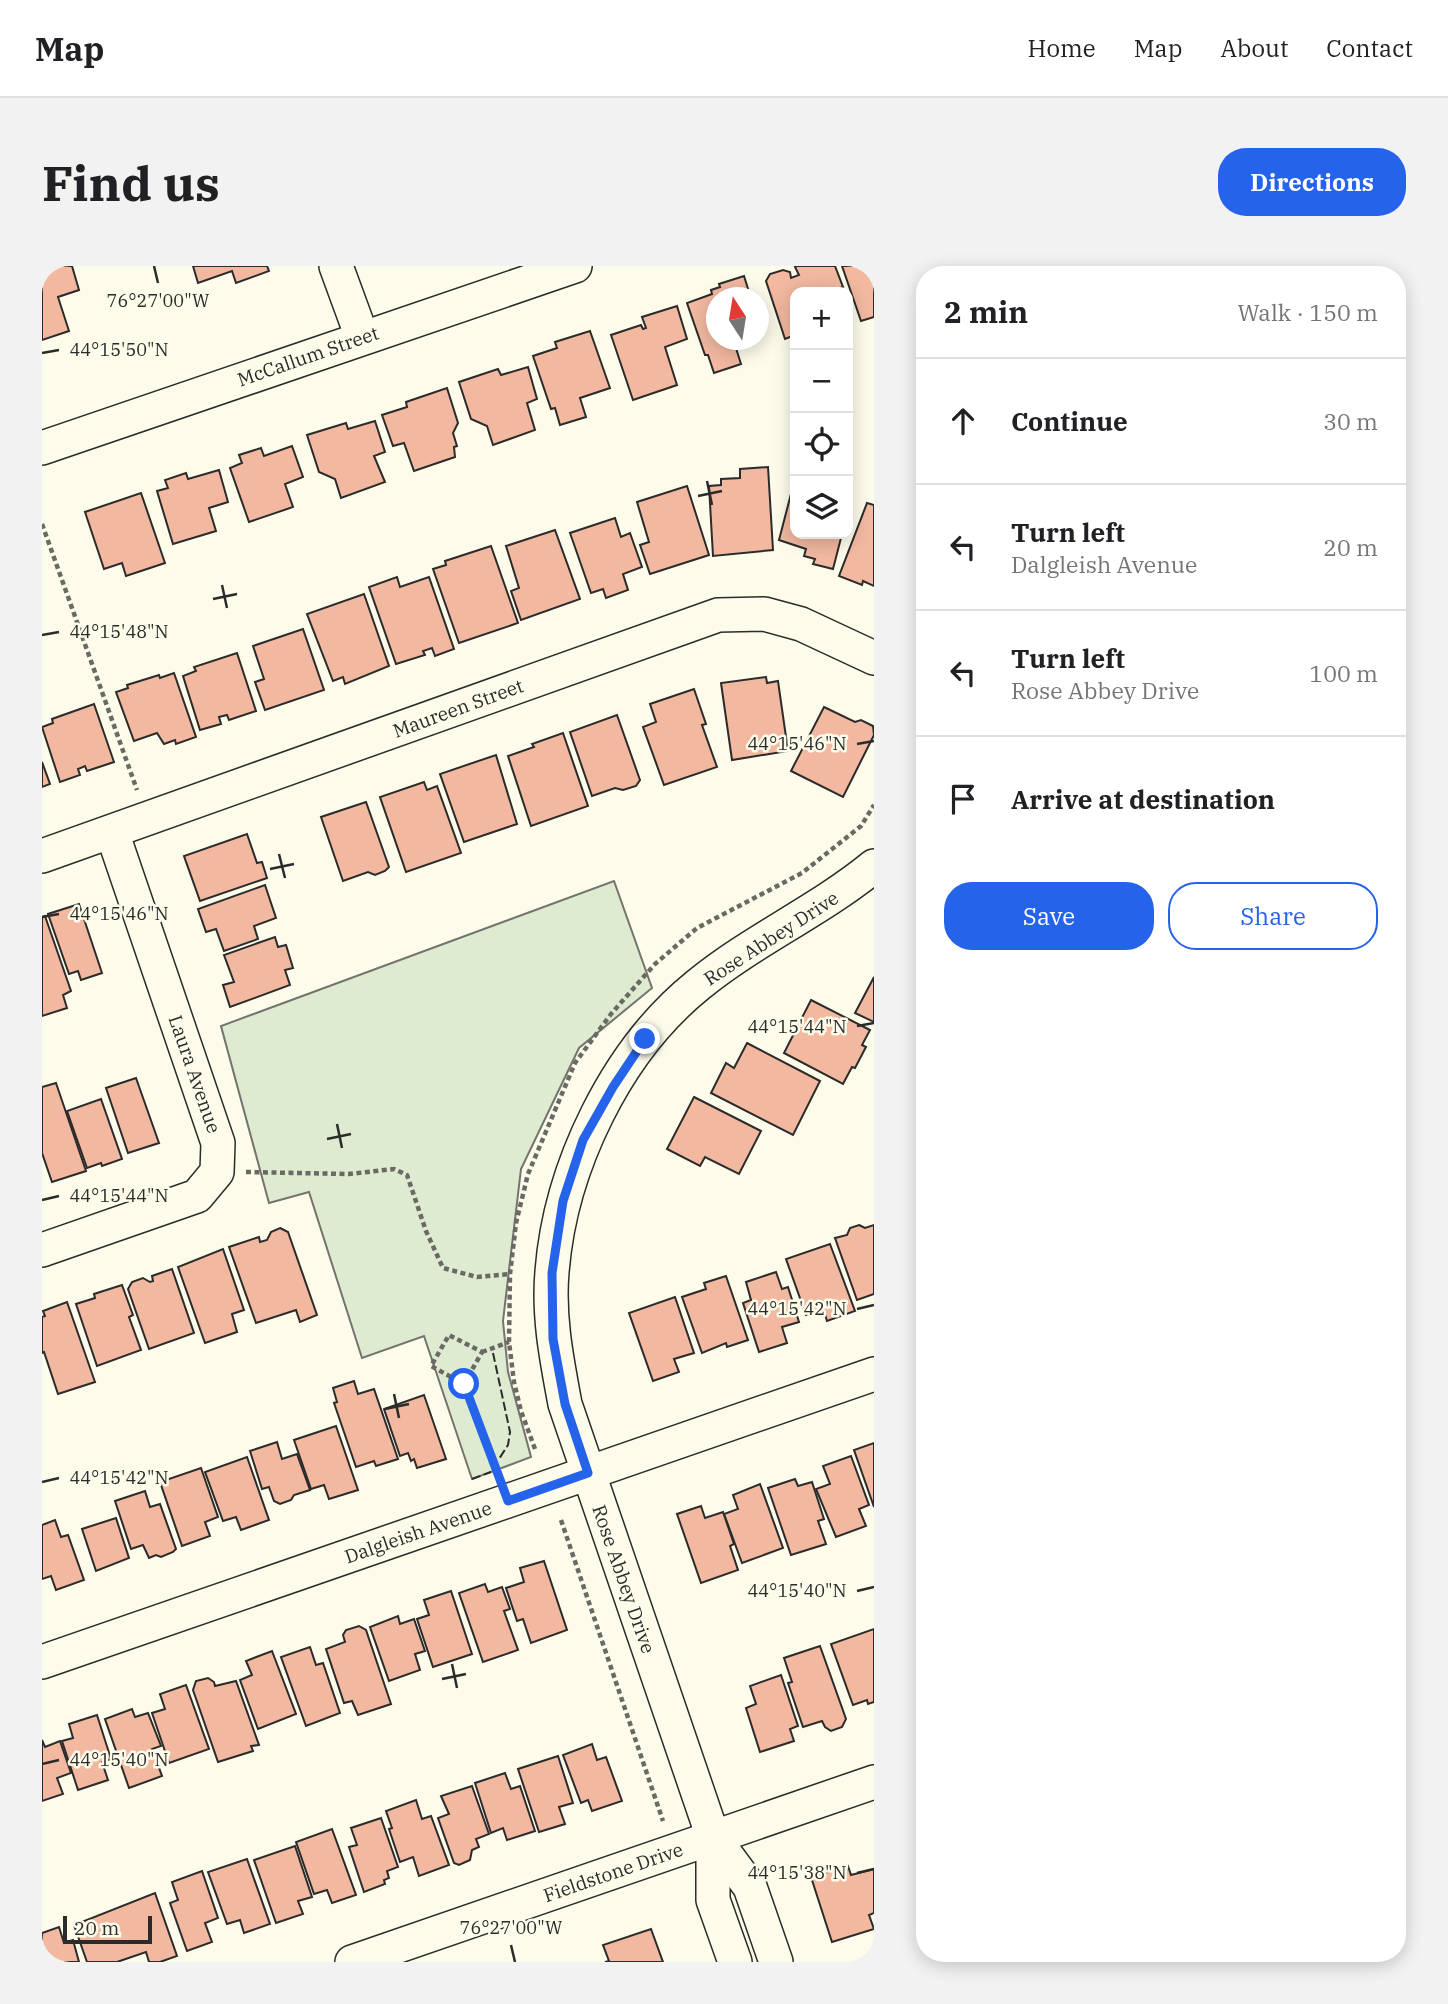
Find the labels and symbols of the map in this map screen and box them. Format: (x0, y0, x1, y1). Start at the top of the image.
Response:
north arrow (706, 287, 769, 350)
text: 76°27'00"W (107, 289, 210, 312)
street label: McCallum Street (234, 320, 382, 391)
text: 44°15'50"N (70, 338, 169, 361)
text: 44°15'48"N (70, 620, 169, 643)
street label: Maureen Street (389, 673, 527, 743)
text: 44°15'46"N (748, 732, 847, 755)
street label: Rose Abbey Drive (699, 886, 843, 990)
text: 44°15'46"N (70, 902, 169, 925)
street label: Laura Avenue (164, 1012, 226, 1136)
text: 44°15'44"N (748, 1015, 847, 1038)
route end (629, 1023, 660, 1054)
text: 44°15'44"N (70, 1184, 169, 1207)
text: 44°15'42"N (748, 1297, 847, 1320)
route start (448, 1368, 479, 1399)
text: 44°15'42"N (70, 1466, 169, 1489)
street label: Dalgleish Avenue (341, 1496, 495, 1568)
street label: Rose Abbey Drive (587, 1502, 661, 1656)
text: 44°15'40"N (748, 1579, 847, 1602)
text: 44°15'40"N (70, 1748, 169, 1771)
street label: Fieldstone Drive (540, 1837, 686, 1907)
text: 44°15'38"N (748, 1861, 847, 1884)
scale bar (63, 1913, 152, 1945)
text: 76°27'00"W (460, 1916, 563, 1939)

